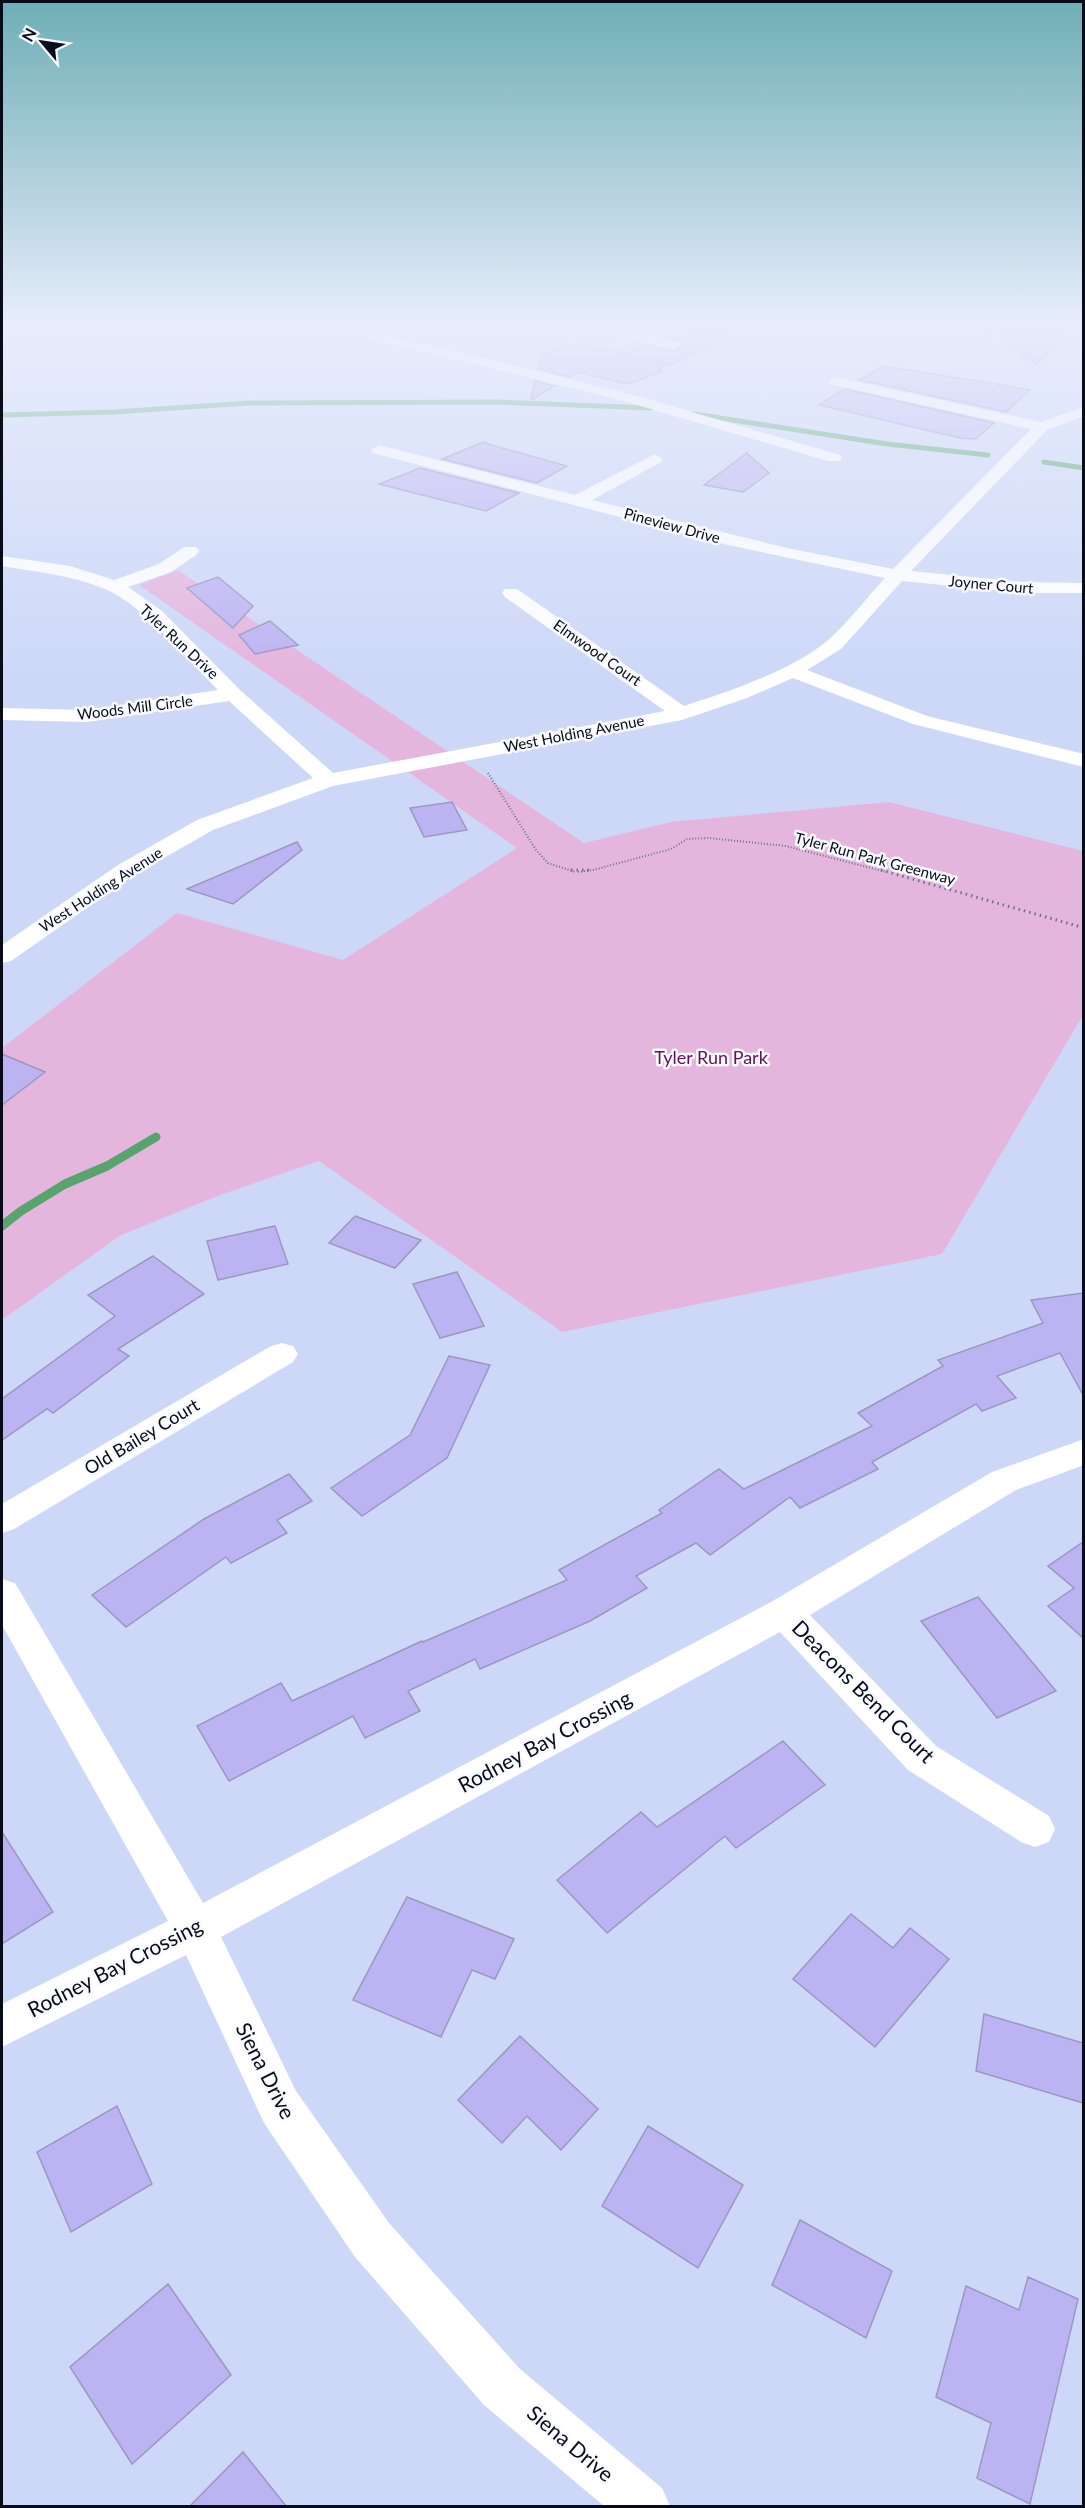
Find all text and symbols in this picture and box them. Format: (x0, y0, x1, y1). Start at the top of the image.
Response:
north arrow (12, 12, 72, 72)
text: N (17, 24, 40, 44)
street label: Pineview Drive (622, 504, 722, 547)
street label: Joyner Court (948, 571, 1035, 597)
street label: Tyler Run Drive (137, 600, 223, 682)
street label: Elmwood Court (550, 615, 645, 689)
street label: Woods Mill Circle (76, 691, 194, 723)
street label: West Holding Avenue (502, 711, 646, 755)
street label: Tyler Run Park Greenway (793, 828, 958, 888)
street label: West Holding Avenue (36, 843, 165, 936)
park label: Tyler Run Park (654, 1046, 769, 1068)
street label: Old Bailey Court (80, 1393, 203, 1479)
street label: Deacons Bend Court (788, 1614, 941, 1768)
street label: Rodney Bay Crossing (453, 1684, 635, 1797)
street label: Rodney Bay Crossing (23, 1912, 206, 2022)
street label: Siena Drive (231, 2018, 301, 2123)
street label: Siena Drive (523, 2400, 619, 2486)

